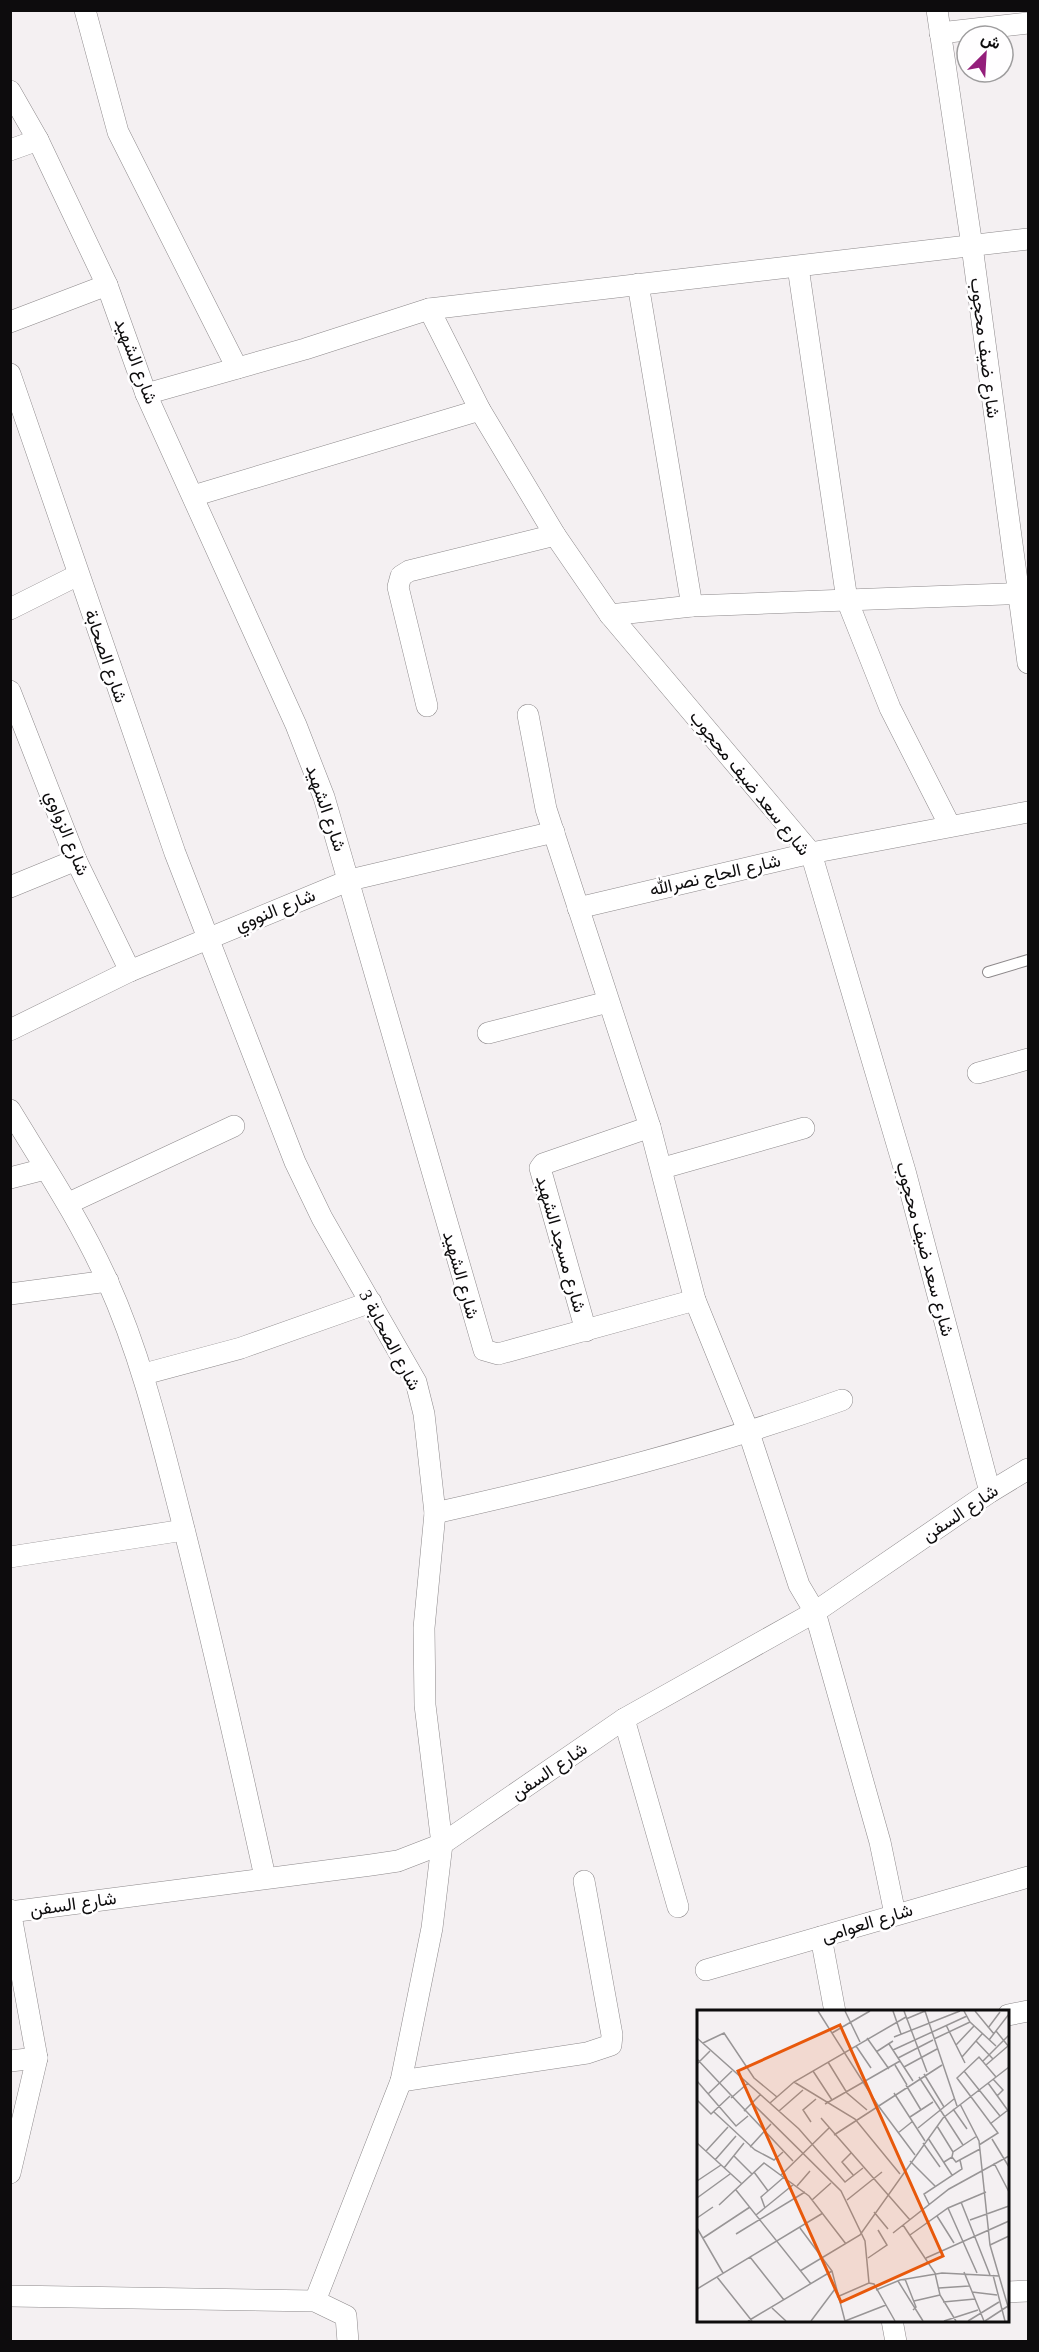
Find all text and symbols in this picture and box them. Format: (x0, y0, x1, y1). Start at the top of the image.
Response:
north arrow (955, 24, 1015, 84)
text: ش (978, 29, 1003, 53)
street label: شارع ضيف محجوب (964, 277, 1004, 420)
street label: شارع الشهيد (109, 315, 162, 407)
street label: شارع الصحابة (79, 607, 131, 706)
street label: شارع سعد ضيف محجوب (684, 707, 814, 860)
street label: شارع الشهيد (300, 762, 350, 855)
street label: شارع الزواوي (36, 788, 93, 880)
street label: شارع الحاج نصرالله (647, 849, 783, 902)
street label: شارع النووي (232, 885, 320, 940)
street label: شارع سعد ضيف محجوب (890, 1159, 958, 1339)
street label: شارع مسجد الشهيد (530, 1173, 590, 1315)
street label: شارع الشهيد (437, 1229, 483, 1322)
street label: شارع الصحابة 3 (353, 1286, 425, 1394)
street label: شارع السفن (918, 1480, 1003, 1547)
street label: شارع السفن (507, 1738, 592, 1805)
street label: شارع السفن (28, 1888, 118, 1922)
street label: شارع العوامى (819, 1900, 916, 1948)
inset map (697, 2010, 1009, 2322)

